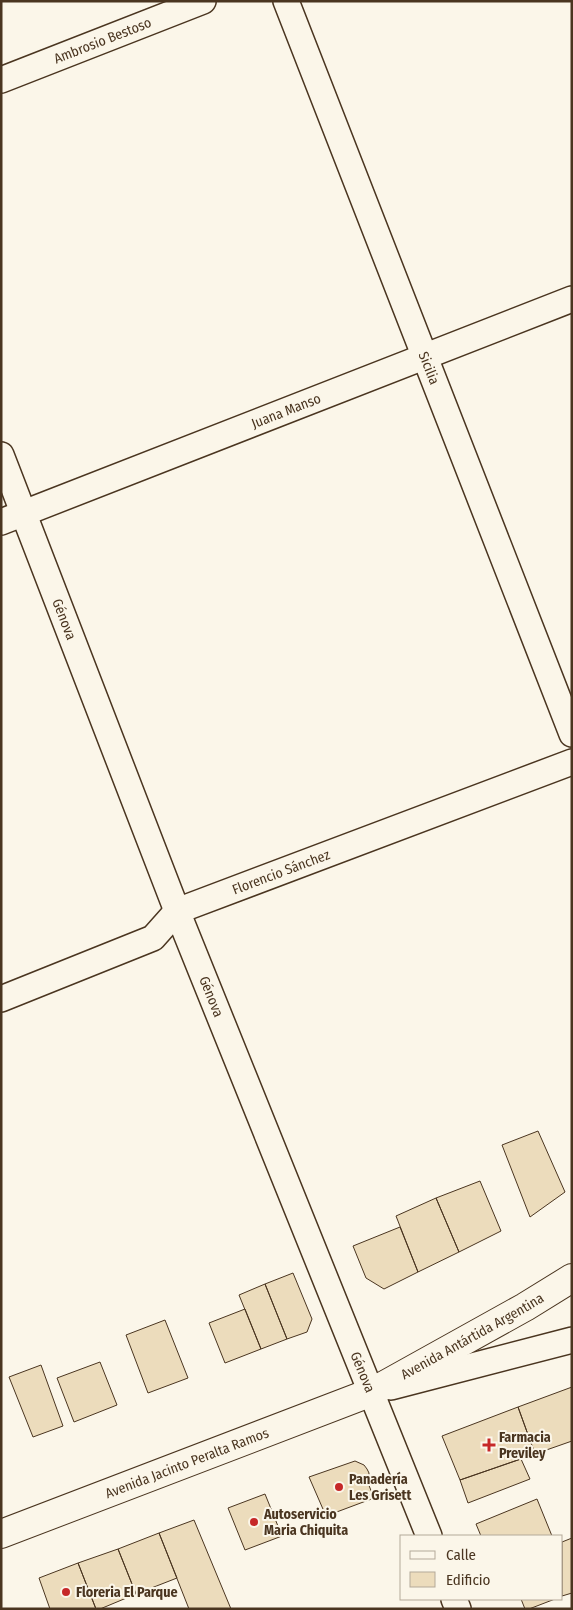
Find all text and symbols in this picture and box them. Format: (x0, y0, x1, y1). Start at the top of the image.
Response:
street label: Ambrosio Bestoso (51, 14, 154, 67)
street label: Sicilia (415, 349, 443, 387)
street label: Juana Manso (249, 389, 323, 432)
street label: Génova (49, 596, 80, 642)
street label: Florencio Sánchez (230, 845, 333, 898)
street label: Génova (196, 974, 227, 1020)
street label: Avenida Antártida Argentina (398, 1289, 547, 1383)
street label: Génova (347, 1349, 379, 1395)
street label: Avenida Jacinto Peralta Ramos (103, 1424, 271, 1502)
place label: Farmacia Previley (499, 1429, 551, 1462)
marker: Farmacia Previley (483, 1439, 495, 1451)
place label: Panadería Les Grisett (349, 1471, 413, 1504)
marker: Panadería Les Grisett (333, 1481, 345, 1493)
place label: Autoservicio Maria Chiquita (263, 1506, 348, 1539)
marker: Autoservicio Maria Chiquita (248, 1516, 260, 1528)
legend (400, 1535, 563, 1600)
text: Calle (446, 1546, 476, 1564)
text: Edificio (446, 1571, 491, 1589)
place label: Floreria El Parque (76, 1584, 178, 1601)
marker: Floreria El Parque (60, 1586, 72, 1598)

